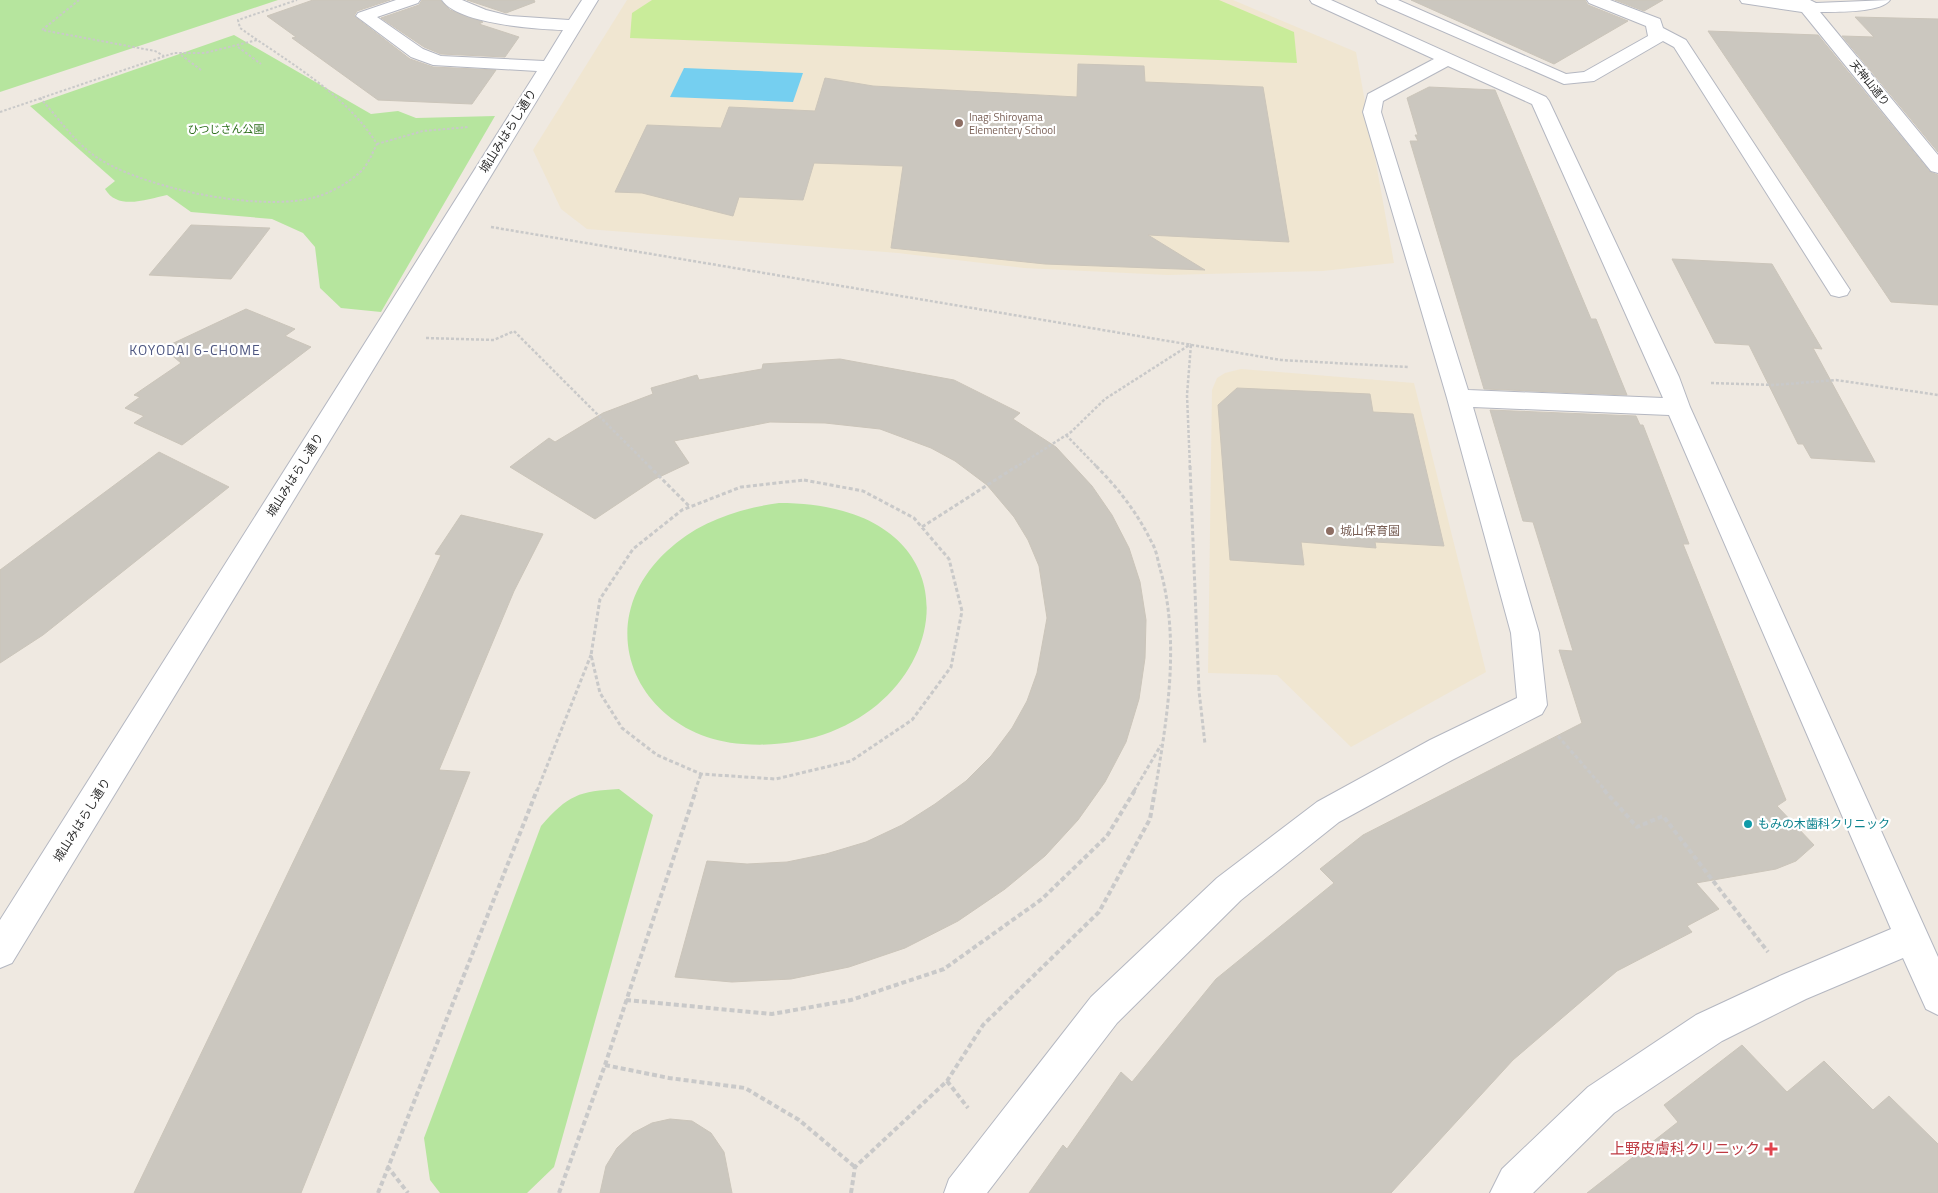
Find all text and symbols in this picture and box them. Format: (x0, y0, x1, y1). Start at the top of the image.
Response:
street label: 天神山通り (1846, 57, 1894, 109)
street label: 城山みはらし通り (474, 85, 541, 176)
place label: Inagi Shiroyama Elementery School (969, 109, 1056, 138)
marker: Inagi Shiroyama Elementery School (953, 117, 965, 129)
park label: ひつじさん公園 (188, 121, 265, 137)
district label: KOYODAI 6-CHOME (129, 339, 261, 360)
street label: 城山みはらし通り (261, 429, 328, 520)
place label: 城山保育園 (1340, 521, 1400, 540)
marker: 城山保育園 (1324, 525, 1336, 537)
street label: 城山みはらし通り (48, 774, 115, 865)
place label: もみの木歯科クリニック (1758, 814, 1890, 833)
marker: もみの木歯科クリニック (1742, 818, 1754, 830)
place label: 上野皮膚科クリニック (1610, 1137, 1760, 1160)
marker: 上野皮膚科クリニック (1764, 1142, 1778, 1156)

